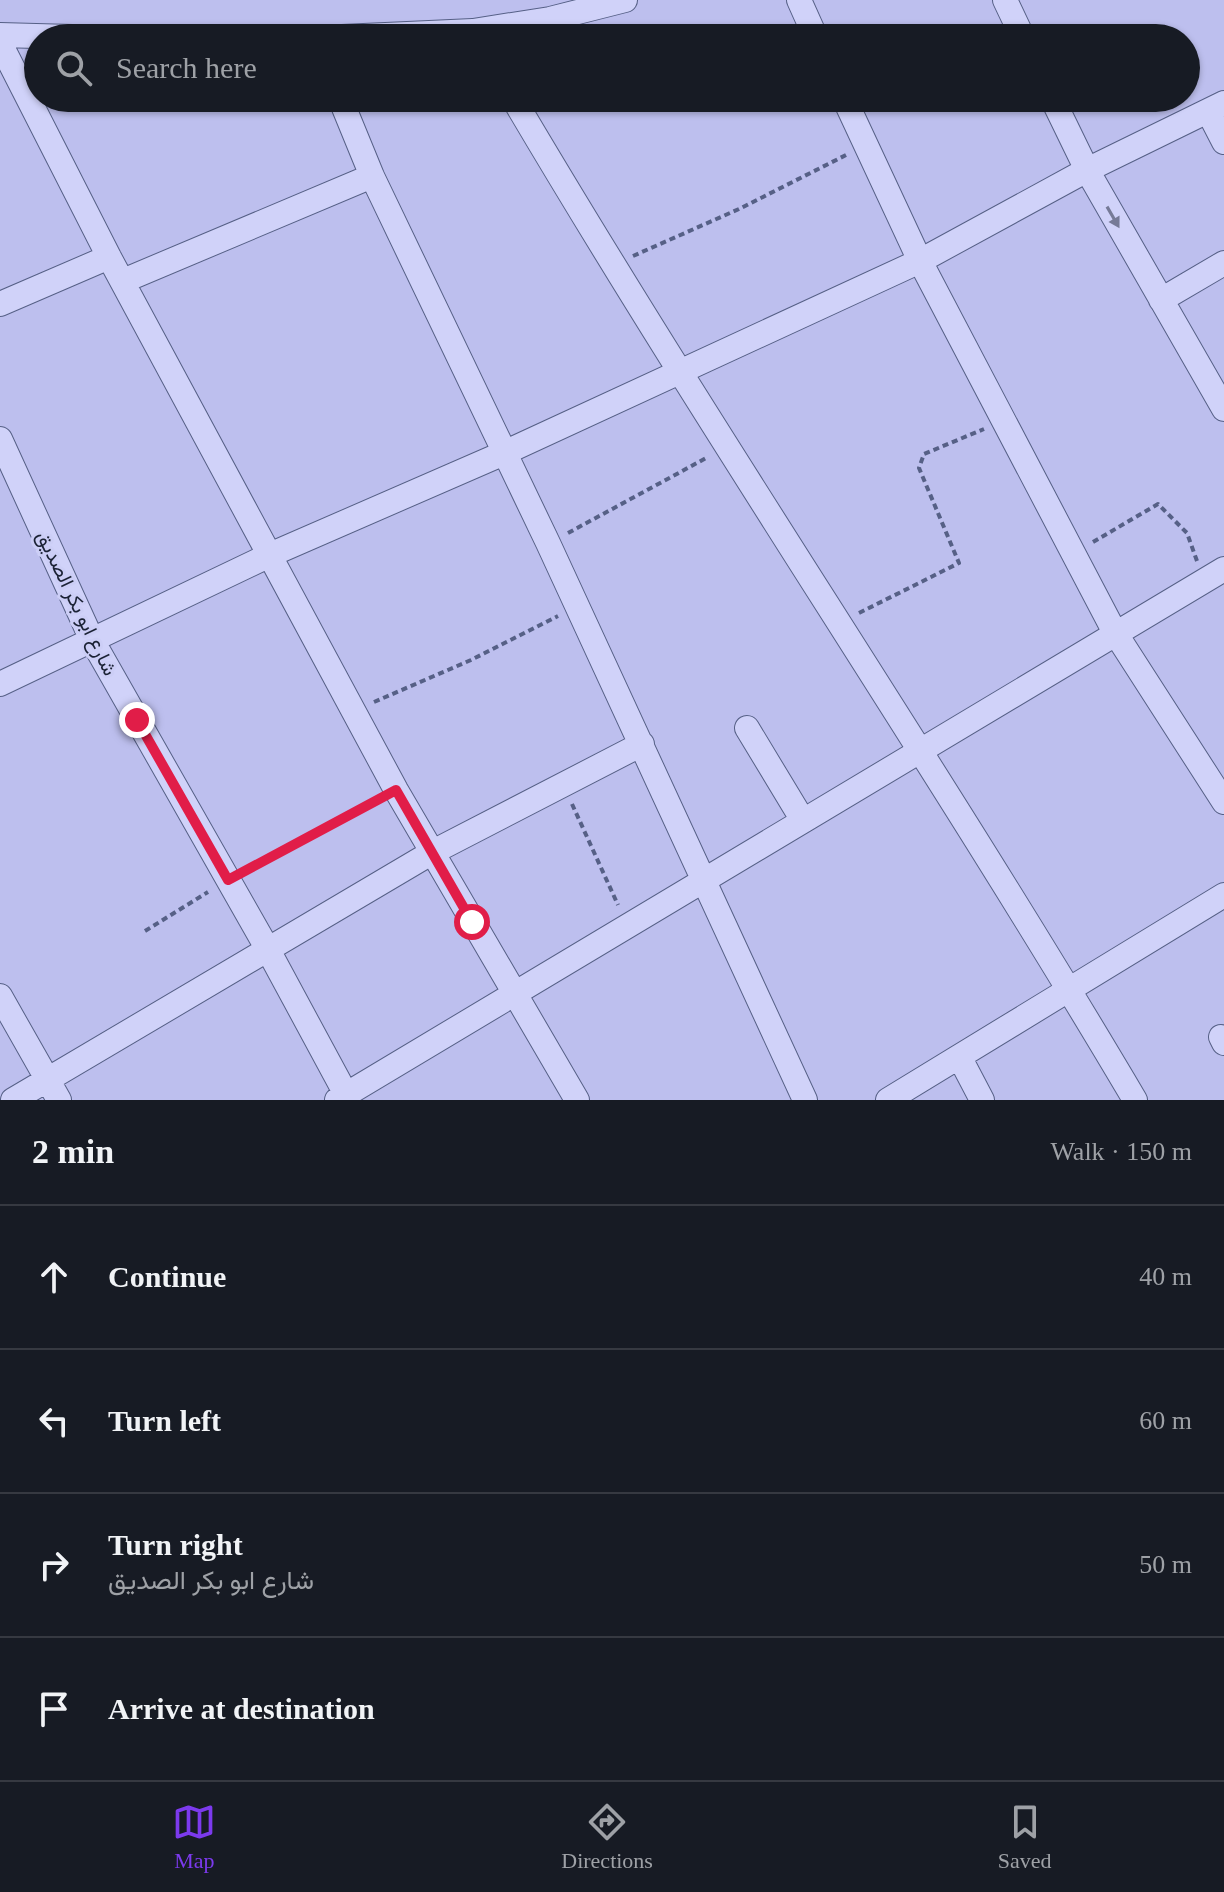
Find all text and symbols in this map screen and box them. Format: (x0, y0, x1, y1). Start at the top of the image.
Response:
search box (24, 24, 1200, 112)
icon: search (52, 46, 96, 90)
text: Search here (116, 51, 257, 84)
one-way arrow (1106, 206, 1120, 228)
street label: شارع ابو بكر الصديق (30, 527, 122, 680)
route end (119, 702, 155, 738)
route start (454, 904, 490, 940)
text: 2 min (32, 1133, 114, 1170)
text: Walk · 150 m (1050, 1137, 1192, 1166)
icon: ahead (32, 1255, 76, 1299)
text: Continue (108, 1260, 226, 1293)
text: 40 m (1139, 1262, 1192, 1291)
icon: left (32, 1399, 76, 1443)
text: Turn left (108, 1404, 221, 1437)
text: 60 m (1139, 1406, 1192, 1435)
text: Turn right (108, 1528, 243, 1561)
icon: right (32, 1543, 76, 1587)
text: 50 m (1139, 1550, 1192, 1579)
text: شارع ابو بكر الصديق (108, 1566, 314, 1595)
icon: arrive (32, 1687, 76, 1731)
text: Arrive at destination (108, 1692, 375, 1725)
tab: Map (172, 1800, 216, 1874)
tab: Directions (561, 1800, 653, 1874)
tab: Saved (998, 1800, 1052, 1874)

